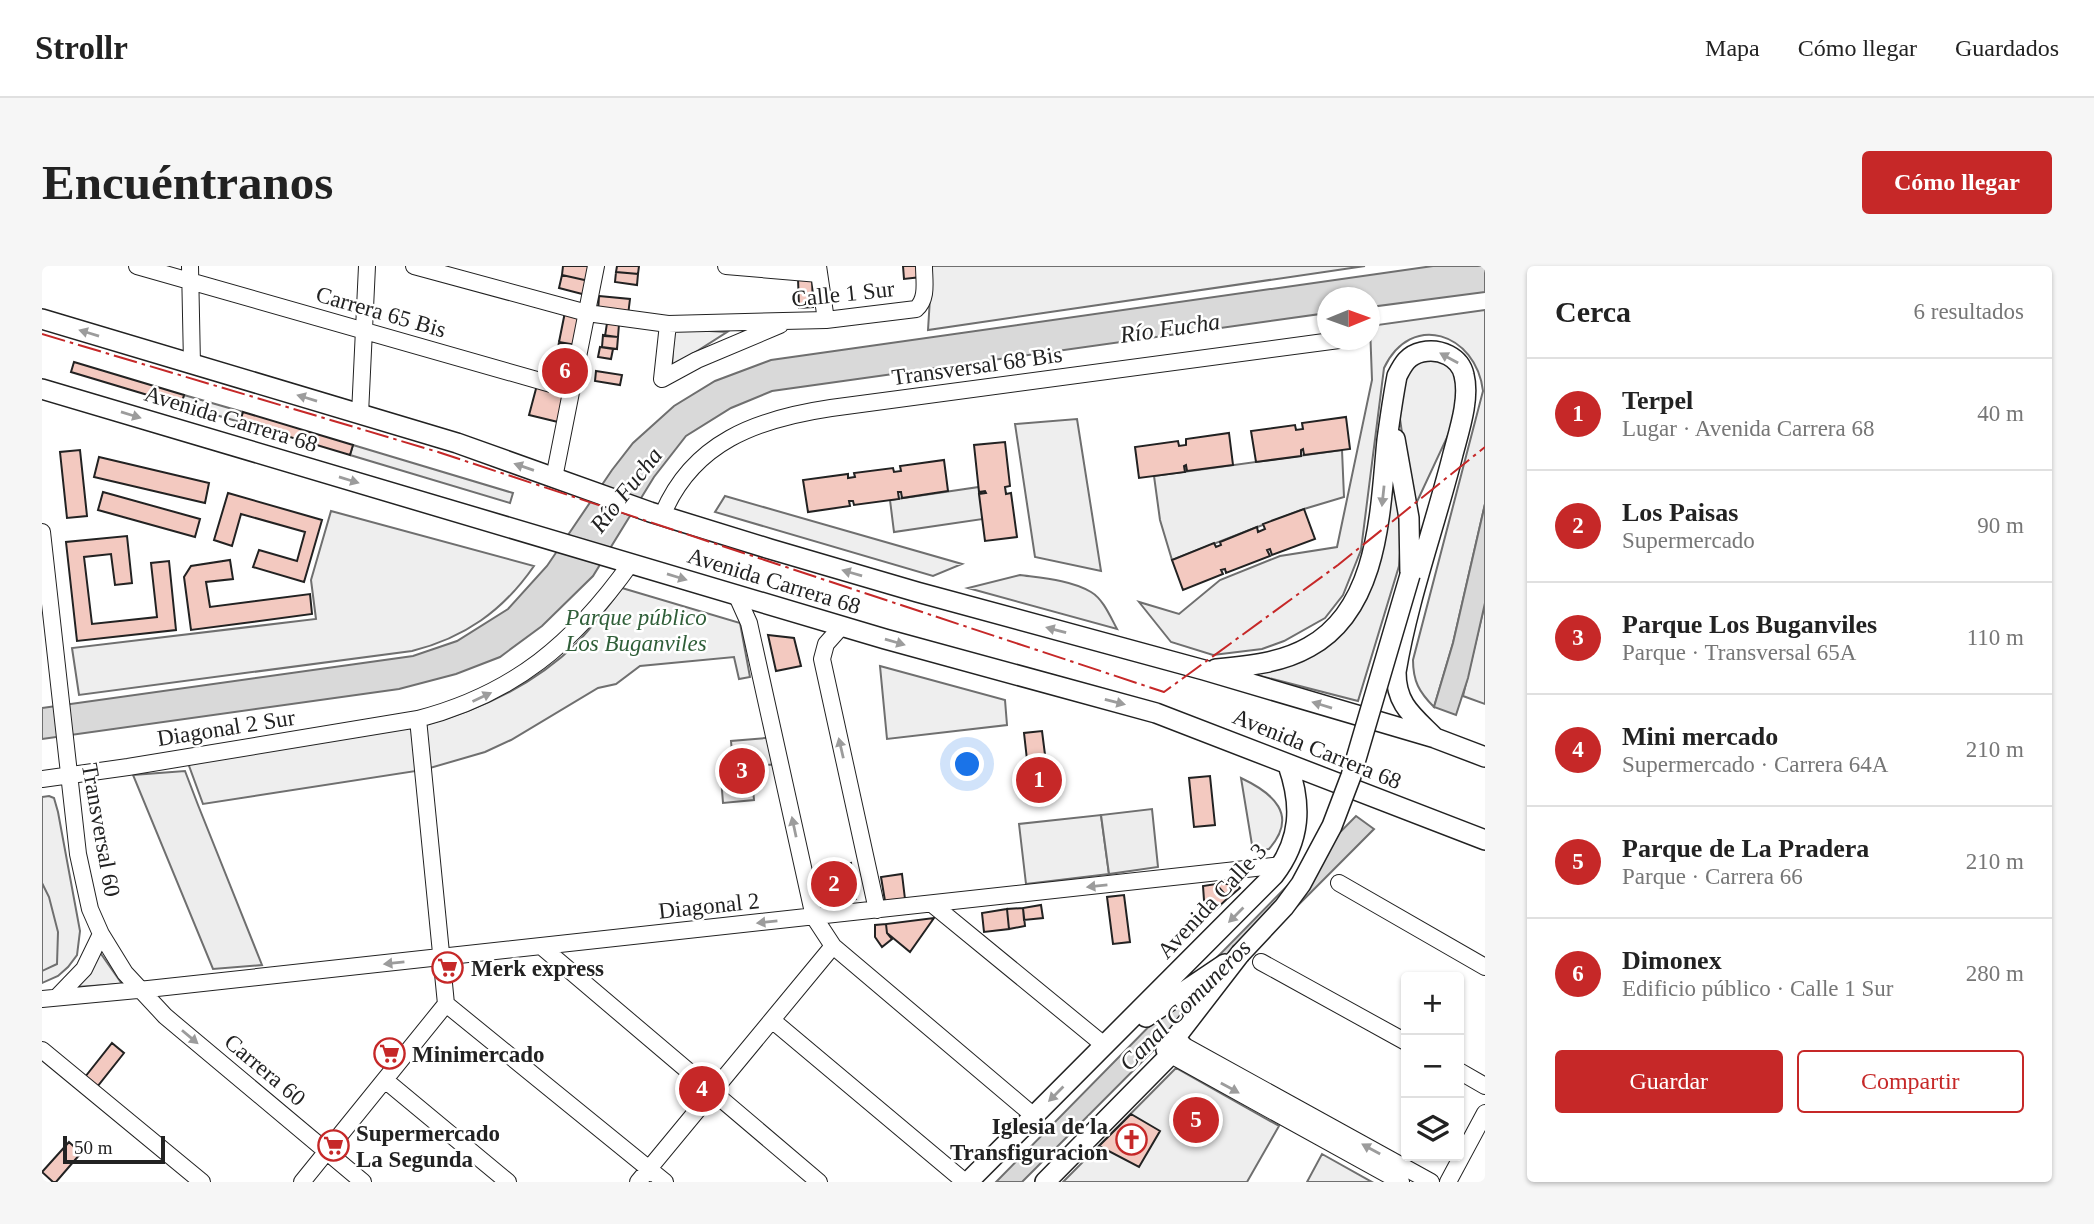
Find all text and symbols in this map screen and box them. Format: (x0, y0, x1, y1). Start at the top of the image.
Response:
text: Strollr (35, 30, 128, 66)
text: Mapa (1705, 35, 1760, 61)
text: Cómo llegar (1798, 35, 1917, 61)
text: Guardados (1955, 35, 2059, 61)
button: Cómo llegar (1862, 151, 2052, 214)
text: Encuéntranos (42, 155, 333, 210)
street label: Calle 1 Sur (790, 276, 896, 312)
street label: Carrera 65 Bis (313, 281, 449, 343)
north arrow (1317, 287, 1380, 350)
text: Cerca (1555, 295, 1631, 328)
text: 6 resultados (1913, 299, 2024, 324)
water label: Río Fucha (1117, 308, 1222, 348)
one-way arrow (79, 327, 100, 337)
street label: Transversal 68 Bis (890, 342, 1064, 390)
pin: 6 (542, 345, 588, 397)
one-way arrow (1439, 352, 1459, 364)
street label: Avenida Carrera 68 (141, 381, 321, 457)
text: Terpel (1622, 386, 1693, 415)
one-way arrow (296, 393, 317, 403)
text: 1 (1572, 401, 1584, 426)
text: 40 m (1977, 401, 2024, 426)
one-way arrow (121, 411, 142, 421)
text: Lugar · Avenida Carrera 68 (1622, 416, 1874, 441)
water label: Río Fucha (584, 442, 667, 538)
one-way arrow (513, 461, 534, 472)
one-way arrow (339, 476, 360, 486)
one-way arrow (1378, 485, 1389, 507)
text: Los Paisas (1622, 498, 1738, 527)
text: 2 (1572, 513, 1584, 538)
text: 90 m (1977, 513, 2024, 538)
text: Supermercado (1622, 528, 1755, 553)
street label: Avenida Carrera 68 (684, 543, 864, 619)
one-way arrow (841, 568, 862, 578)
one-way arrow (667, 573, 688, 583)
park label: Parque público Los Buganviles (564, 605, 707, 656)
text: Parque Los Buganviles (1622, 610, 1877, 639)
one-way arrow (1045, 624, 1067, 635)
text: 3 (1572, 625, 1584, 650)
text: 110 m (1967, 625, 2024, 650)
one-way arrow (885, 638, 906, 648)
text: Parque · Transversal 65A (1622, 640, 1856, 665)
one-way arrow (472, 691, 492, 703)
one-way arrow (1104, 697, 1126, 708)
one-way arrow (1311, 699, 1332, 709)
street label: Avenida Carrera 68 (1229, 704, 1405, 794)
street label: Diagonal 2 Sur (155, 705, 297, 751)
text: Mini mercado (1622, 722, 1778, 751)
one-way arrow (835, 737, 846, 759)
text: 4 (1572, 737, 1584, 762)
text: 210 m (1966, 737, 2024, 762)
pin: 3 (719, 745, 765, 797)
your location (950, 747, 984, 781)
text: Supermercado · Carrera 64A (1622, 752, 1888, 777)
pin: 1 (1016, 754, 1062, 806)
street label: Transversal 60 (77, 761, 125, 899)
one-way arrow (788, 816, 799, 838)
text: Parque de La Pradera (1622, 834, 1869, 863)
street label: Avenida Calle 3 (1152, 838, 1272, 964)
text: 5 (1572, 849, 1584, 874)
text: 210 m (1966, 849, 2024, 874)
pin: 2 (811, 858, 857, 910)
text: Parque · Carrera 66 (1622, 864, 1803, 889)
one-way arrow (1086, 881, 1108, 892)
street label: Diagonal 2 (657, 888, 761, 924)
one-way arrow (1228, 906, 1244, 923)
one-way arrow (756, 917, 778, 928)
water label: Canal Comuneros (1114, 934, 1256, 1076)
text: Dimonex (1622, 946, 1722, 975)
supermarket icon: Merk express (431, 951, 465, 985)
place label: Merk express (471, 956, 604, 981)
one-way arrow (383, 957, 405, 968)
text: 6 (1572, 961, 1584, 986)
text: 280 m (1966, 961, 2024, 986)
map controls (1401, 972, 1464, 1161)
button: + (1401, 972, 1464, 1035)
text: Edificio público · Calle 1 Sur (1622, 976, 1893, 1001)
one-way arrow (181, 1029, 198, 1044)
street label: Carrera 60 (220, 1029, 310, 1111)
button: − (1401, 1035, 1464, 1098)
supermarket icon: Minimercado (372, 1037, 406, 1071)
place label: Minimercado (412, 1042, 544, 1067)
button: Guardar (1555, 1050, 1783, 1113)
button: Compartir (1797, 1050, 2024, 1113)
pin: 4 (679, 1063, 725, 1115)
one-way arrow (1221, 1082, 1240, 1094)
one-way arrow (1048, 1085, 1065, 1102)
pin: 5 (1173, 1094, 1219, 1146)
button: layers (1401, 1098, 1464, 1161)
place label: Iglesia de la Transfiguracion (950, 1114, 1108, 1165)
place label: Supermercado La Segunda (356, 1121, 500, 1172)
church icon: Iglesia de la Transfiguracion (1114, 1122, 1148, 1156)
supermarket icon: Supermercado La Segunda (316, 1129, 350, 1163)
scale bar (63, 1133, 164, 1165)
text: 50 m (74, 1137, 113, 1158)
one-way arrow (1361, 1143, 1381, 1155)

